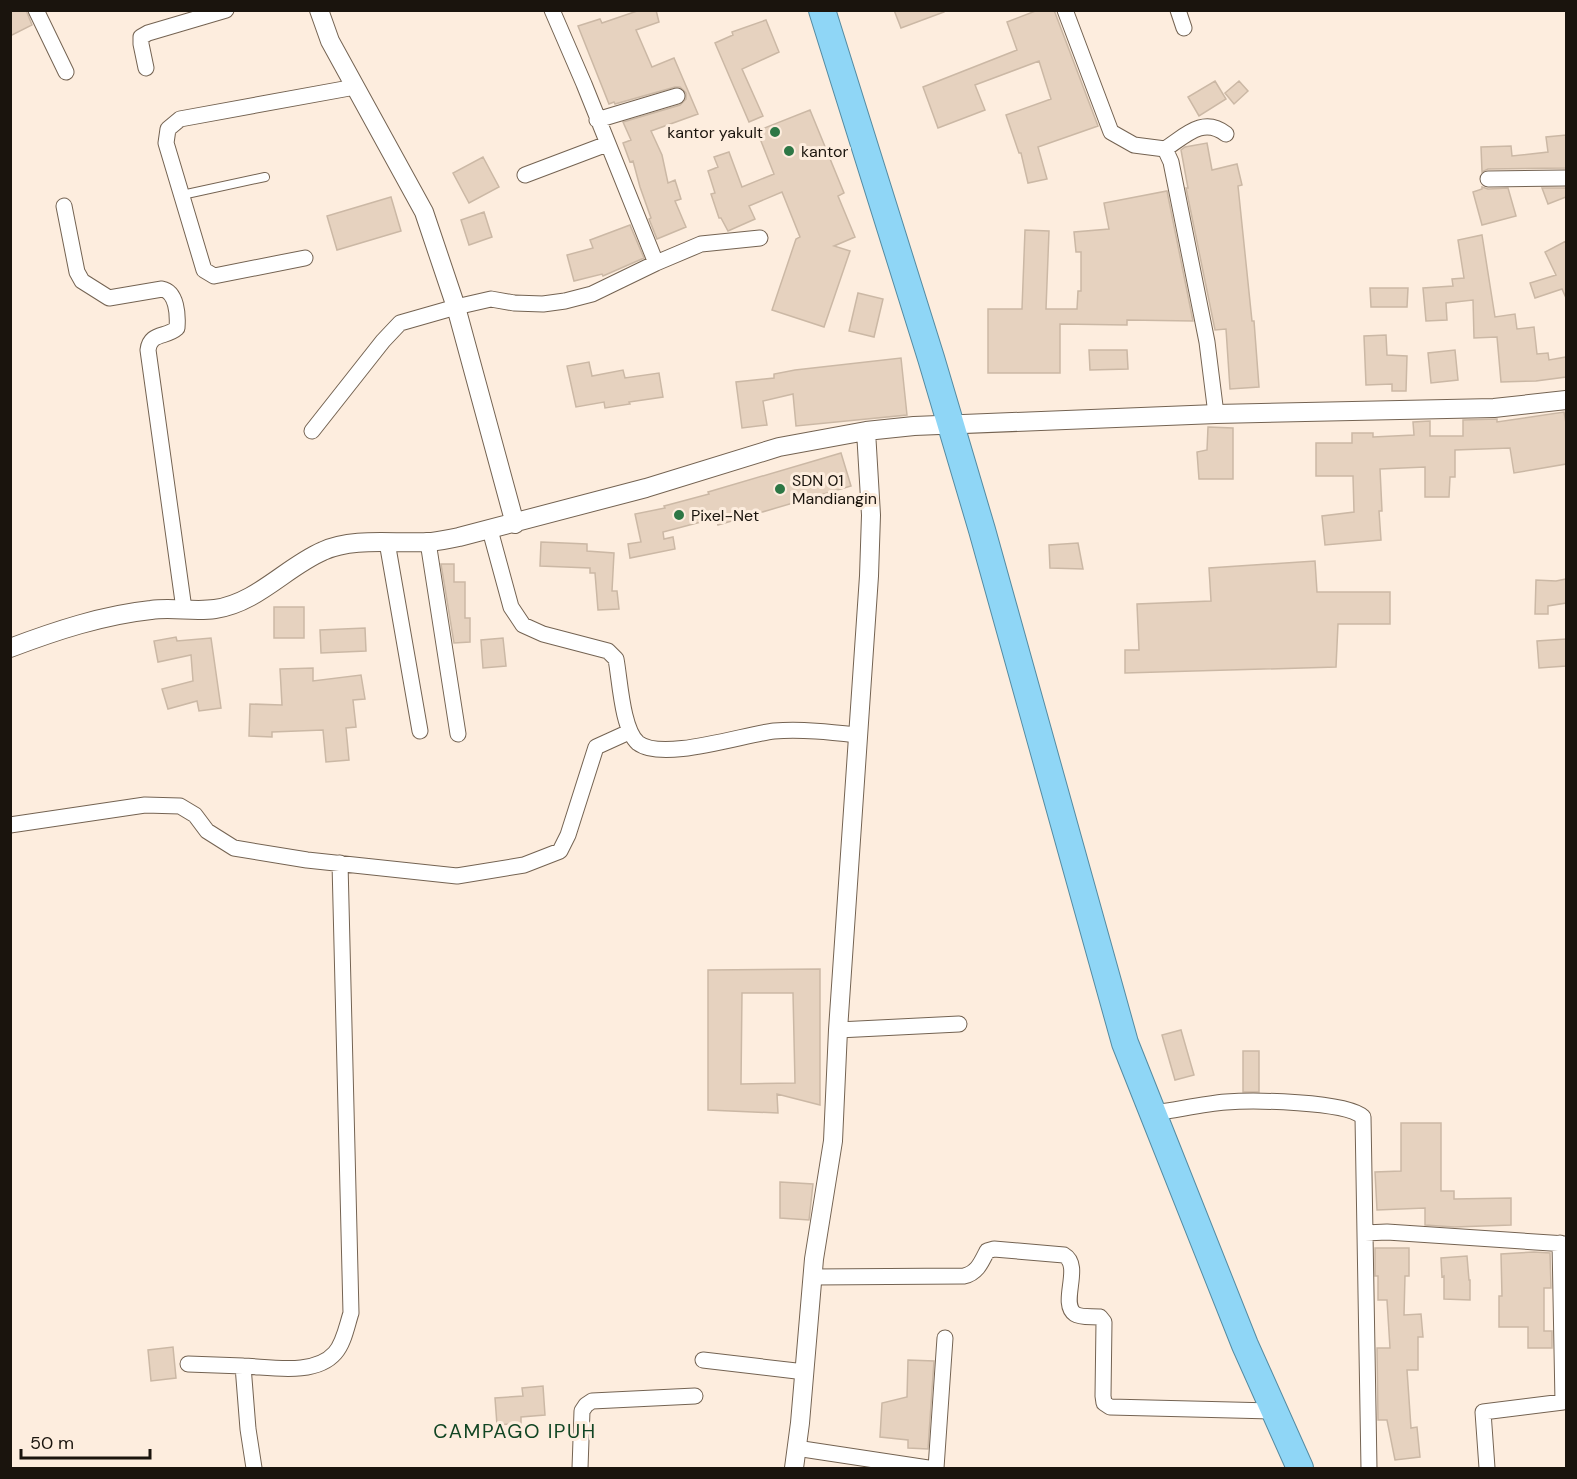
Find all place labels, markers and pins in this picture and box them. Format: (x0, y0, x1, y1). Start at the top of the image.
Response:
place label: kantor yakult (667, 122, 763, 143)
marker: kantor yakult (768, 125, 782, 139)
place label: kantor (801, 141, 848, 162)
marker: kantor (782, 144, 796, 158)
place label: SDN 01 Mandiangin (792, 470, 877, 509)
marker: SDN 01 Mandiangin (773, 482, 787, 496)
place label: Pixel-Net (691, 505, 759, 526)
marker: Pixel-Net (672, 508, 686, 522)

